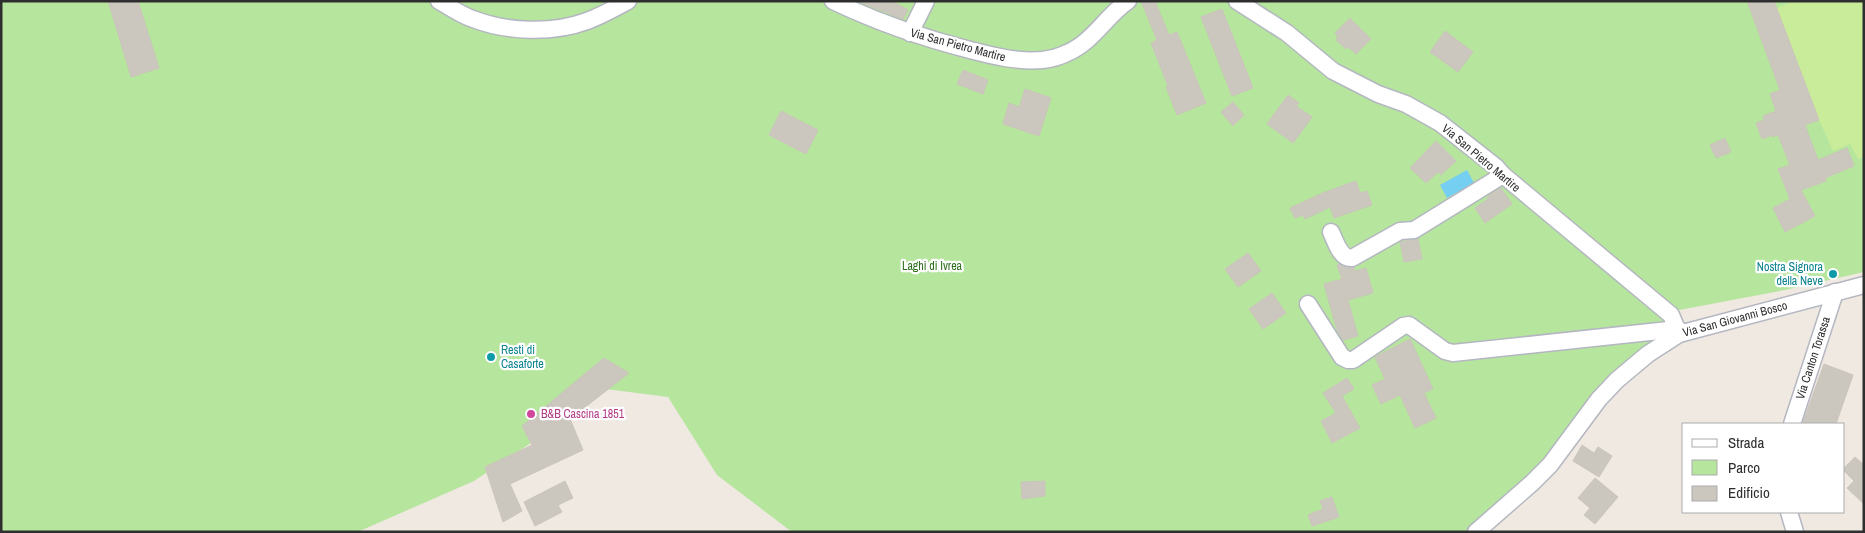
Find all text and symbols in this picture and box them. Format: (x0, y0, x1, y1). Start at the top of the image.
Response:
street label: Via San Pietro Martire (909, 25, 1007, 65)
street label: Via San Pietro Martire (1438, 120, 1524, 196)
park label: Laghi di Ivrea (902, 258, 963, 274)
place label: Nostra Signora della Neve (1757, 259, 1824, 289)
marker: Nostra Signora della Neve (1827, 268, 1839, 280)
street label: Via San Giovanni Bosco (1681, 297, 1789, 341)
street label: Via Canton Torassa (1792, 314, 1834, 401)
place label: Resti di Casaforte (501, 342, 544, 372)
marker: Resti di Casaforte (485, 351, 497, 363)
place label: B&B Cascina 1851 (541, 406, 625, 422)
marker: B&B Cascina 1851 (525, 408, 537, 420)
legend (1682, 423, 1845, 513)
text: Strada (1728, 432, 1764, 453)
text: Parco (1728, 457, 1760, 478)
text: Edificio (1728, 482, 1770, 503)

